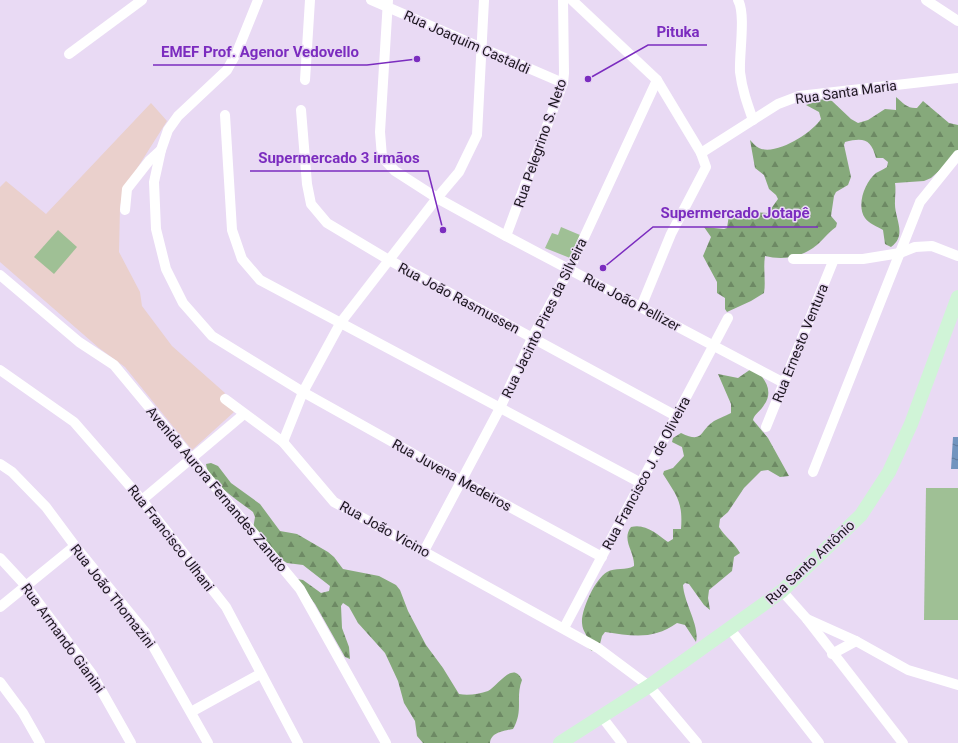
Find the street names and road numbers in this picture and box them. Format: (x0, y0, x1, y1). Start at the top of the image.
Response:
street label: Rua Joaquim Castaldi (401, 7, 533, 77)
street label: Rua Pelegrino S. Neto (510, 77, 570, 209)
street label: Rua Santa Maria (794, 77, 898, 107)
street label: Rua Jacinto Pires da Silveira (498, 235, 590, 401)
street label: Rua João Rasmussen (396, 259, 522, 337)
street label: Rua João Pellizer (581, 270, 683, 334)
street label: Rua Ernesto Ventura (769, 281, 831, 405)
street label: Rua Francisco J. de Oliveira (599, 394, 693, 552)
street label: Avenida Aurora Fernandes Zanuto (143, 403, 291, 575)
street label: Rua Juvena Medeiros (390, 436, 514, 514)
street label: Rua Francisco Ulhani (125, 482, 217, 594)
street label: Rua João Vicino (337, 498, 433, 560)
street label: Rua Santo Antônio (762, 517, 858, 607)
street label: Rua João Thomazini (67, 541, 159, 651)
street label: Rua Armando Gianini (18, 580, 108, 696)

